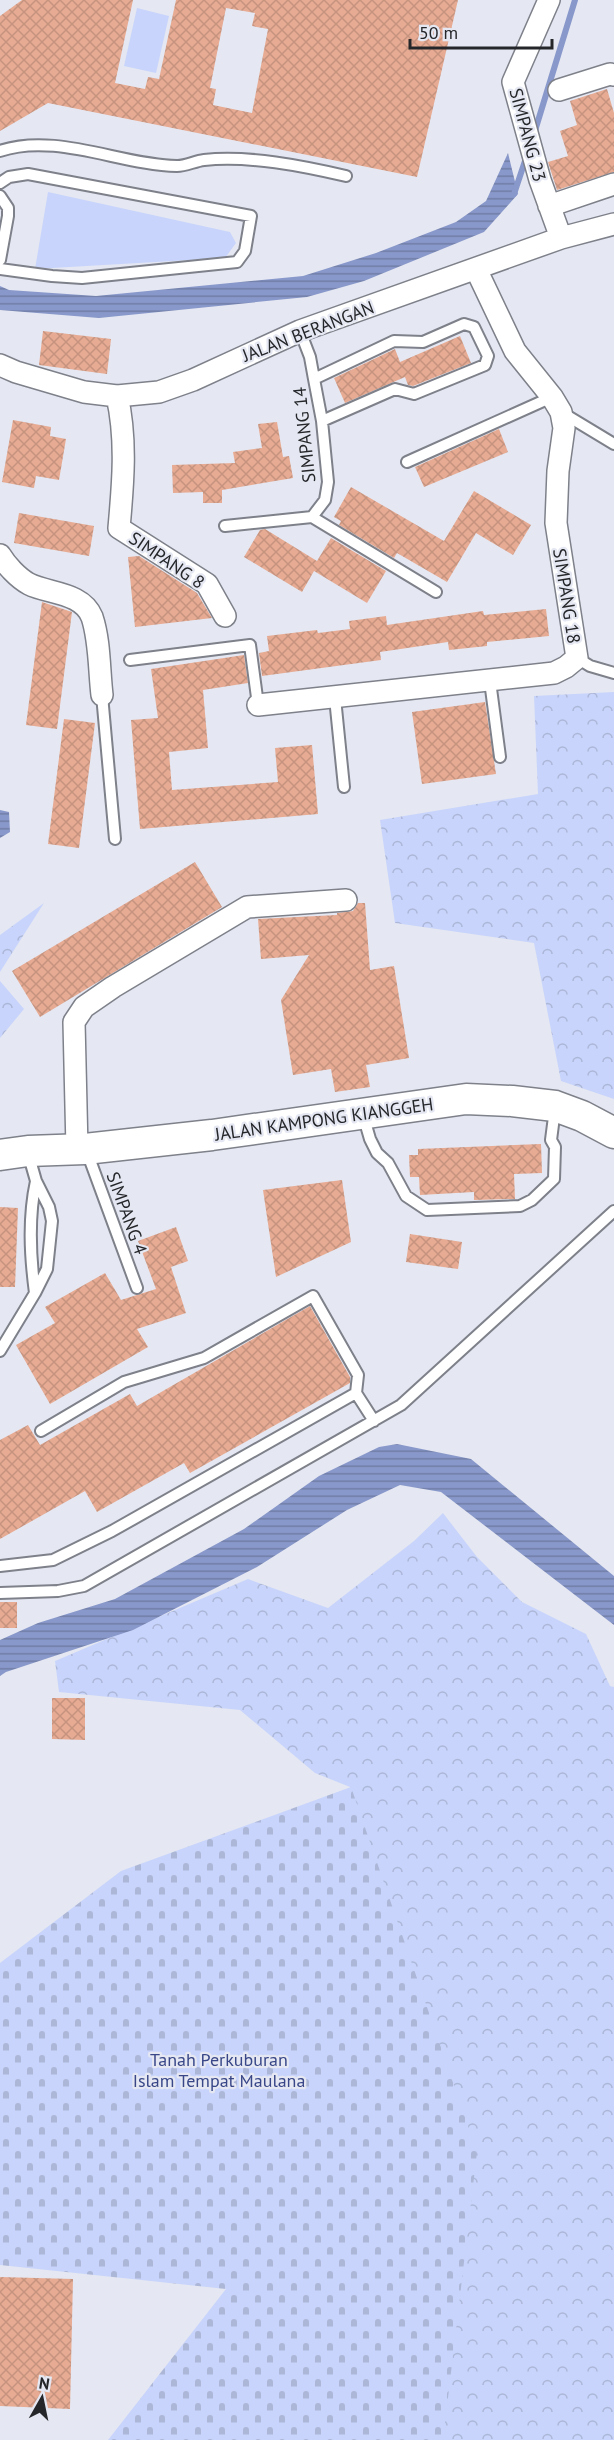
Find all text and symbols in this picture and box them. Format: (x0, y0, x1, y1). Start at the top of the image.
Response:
scale bar (410, 12, 552, 50)
text: 50 m (419, 21, 458, 44)
street label: SIMPANG 23 (504, 86, 552, 184)
street label: JALAN BERANGAN (238, 295, 377, 367)
street label: SIMPANG 14 (288, 386, 320, 484)
street label: SIMPANG 8 (125, 526, 209, 594)
street label: SIMPANG 18 (548, 547, 586, 645)
street label: JALAN KAMPONG KIANGGEH (212, 1092, 435, 1146)
street label: SIMPANG 4 (101, 1169, 153, 1258)
park label: Tanah Perkuburan Islam Tempat Maulana (133, 2048, 305, 2092)
north arrow (12, 2368, 72, 2428)
text: N (38, 2372, 51, 2394)

